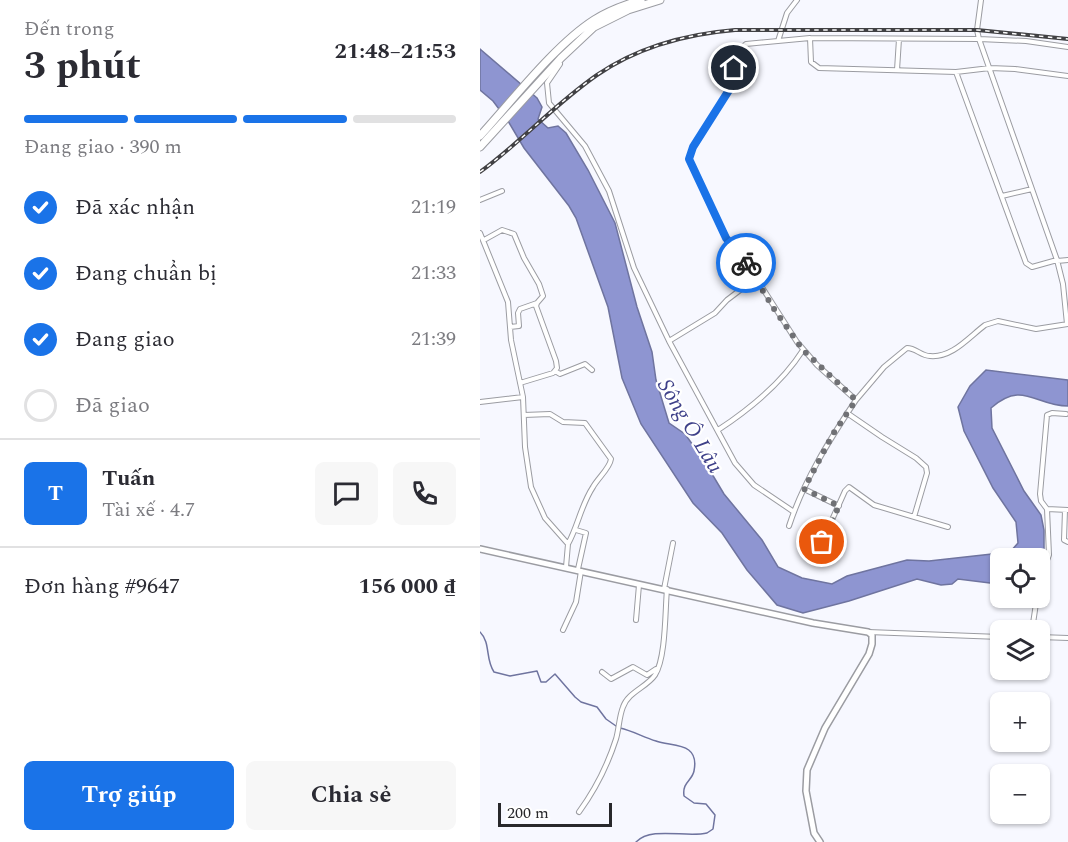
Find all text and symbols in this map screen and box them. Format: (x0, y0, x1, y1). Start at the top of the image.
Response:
text: Đến trong (24, 14, 114, 44)
text: 21:48–21:53 (334, 35, 456, 68)
text: 3 phút (24, 37, 141, 96)
pin (708, 42, 759, 93)
icon: home (717, 51, 750, 84)
text: Đang giao · 390 m (24, 132, 182, 162)
icon: check (24, 191, 57, 224)
text: Đã xác nhận (75, 191, 195, 224)
text: 21:19 (411, 192, 456, 222)
courier (716, 233, 776, 293)
icon: bike (730, 247, 763, 280)
icon: check (24, 257, 57, 290)
text: Đang chuẩn bị (75, 257, 217, 290)
text: 21:33 (411, 258, 456, 288)
icon: check (24, 323, 57, 356)
text: Đang giao (75, 323, 175, 356)
text: 21:39 (411, 324, 456, 354)
water label: Sông Ô Lâu (649, 372, 732, 480)
text: Đã giao (75, 389, 150, 422)
text: Tuấn (102, 462, 155, 495)
button: chat (315, 462, 378, 525)
button: phone (393, 462, 456, 525)
text: T (48, 477, 63, 510)
text: Tài xế · 4.7 (102, 495, 195, 525)
pin (796, 516, 847, 567)
icon: bag (805, 525, 838, 558)
map controls (990, 548, 1050, 824)
button: locate (990, 548, 1050, 608)
text: Đơn hàng #9647 (24, 570, 180, 603)
text: 156 000 ₫ (359, 570, 456, 603)
button: layers (990, 620, 1050, 680)
button: + (990, 692, 1050, 752)
button: Trợ giúp (24, 761, 234, 830)
button: Chia sẻ (246, 761, 456, 830)
button: − (990, 764, 1050, 824)
scale bar (498, 800, 612, 828)
text: 200 m (507, 801, 549, 825)

